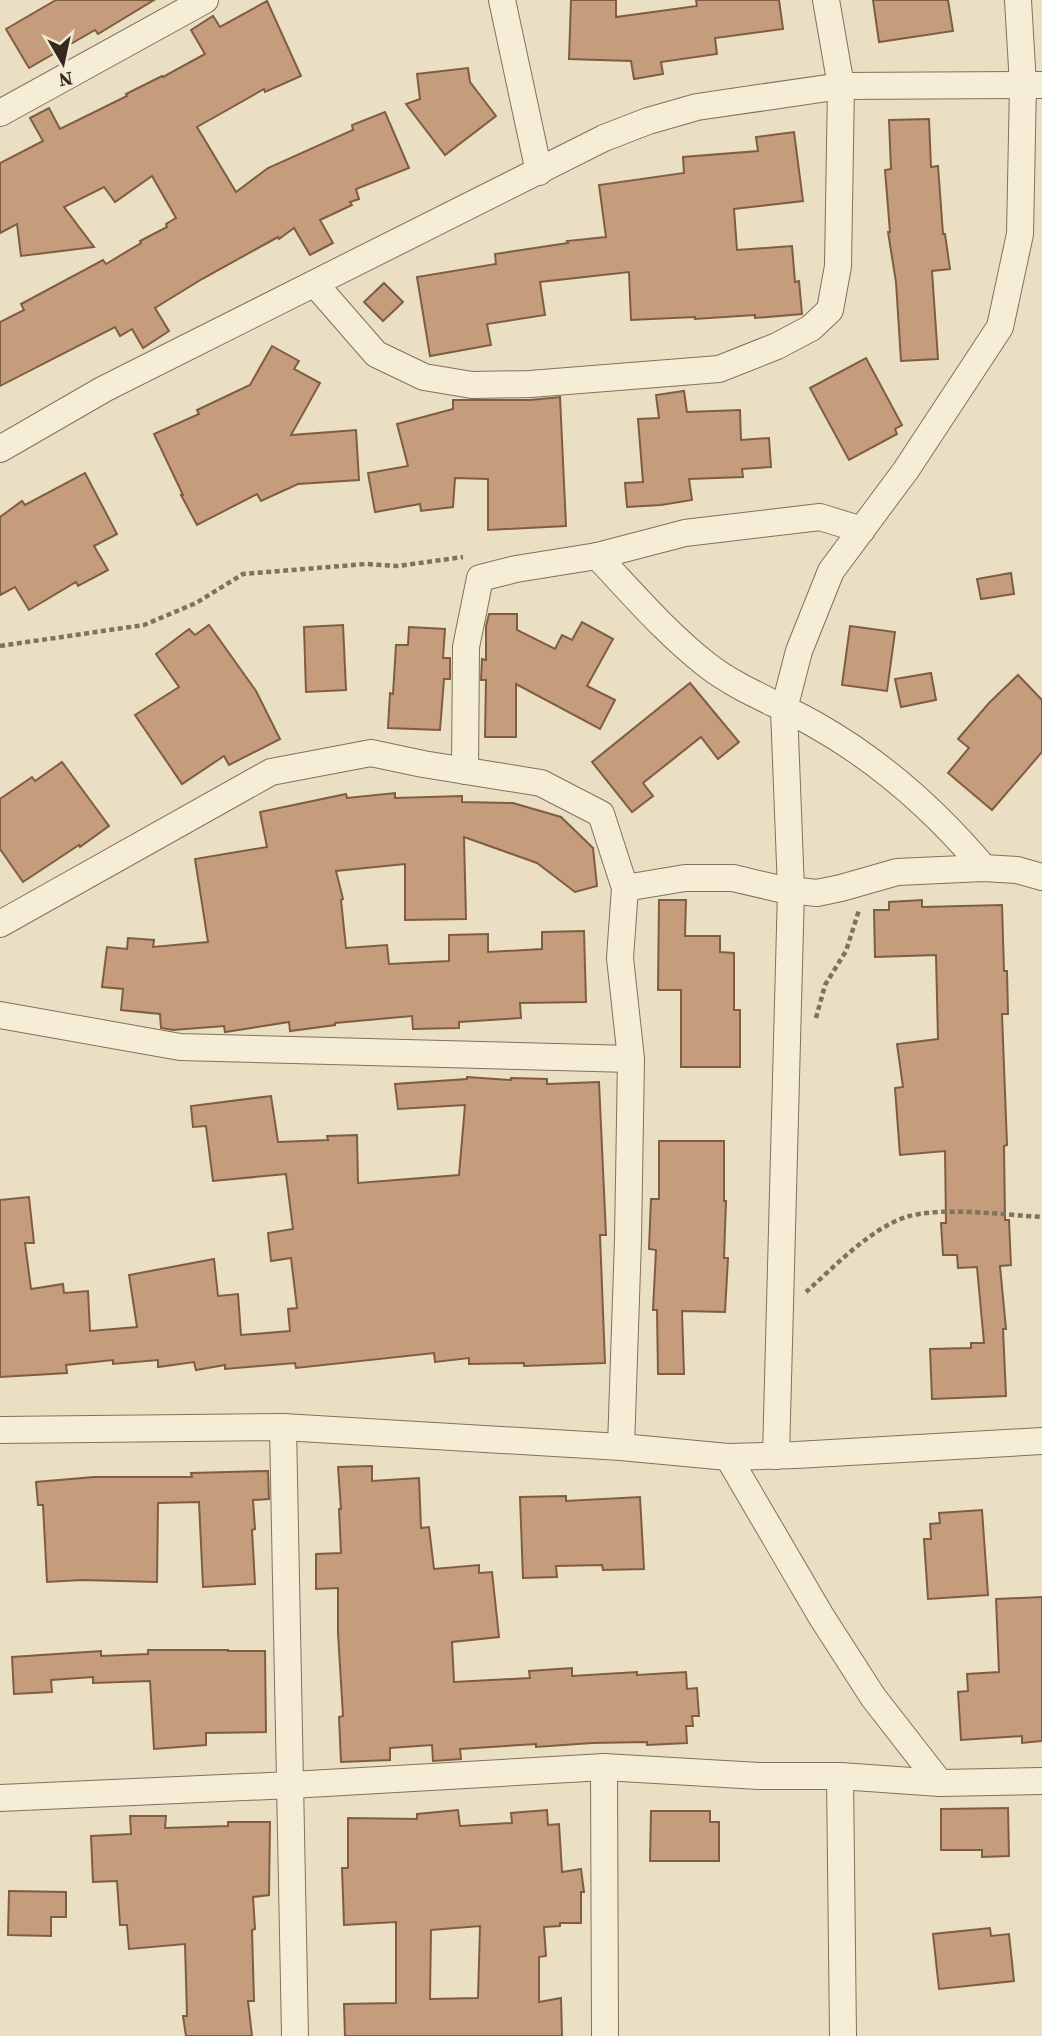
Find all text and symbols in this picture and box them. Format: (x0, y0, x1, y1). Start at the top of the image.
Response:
north arrow (28, 28, 98, 98)
text: N (57, 66, 75, 94)

